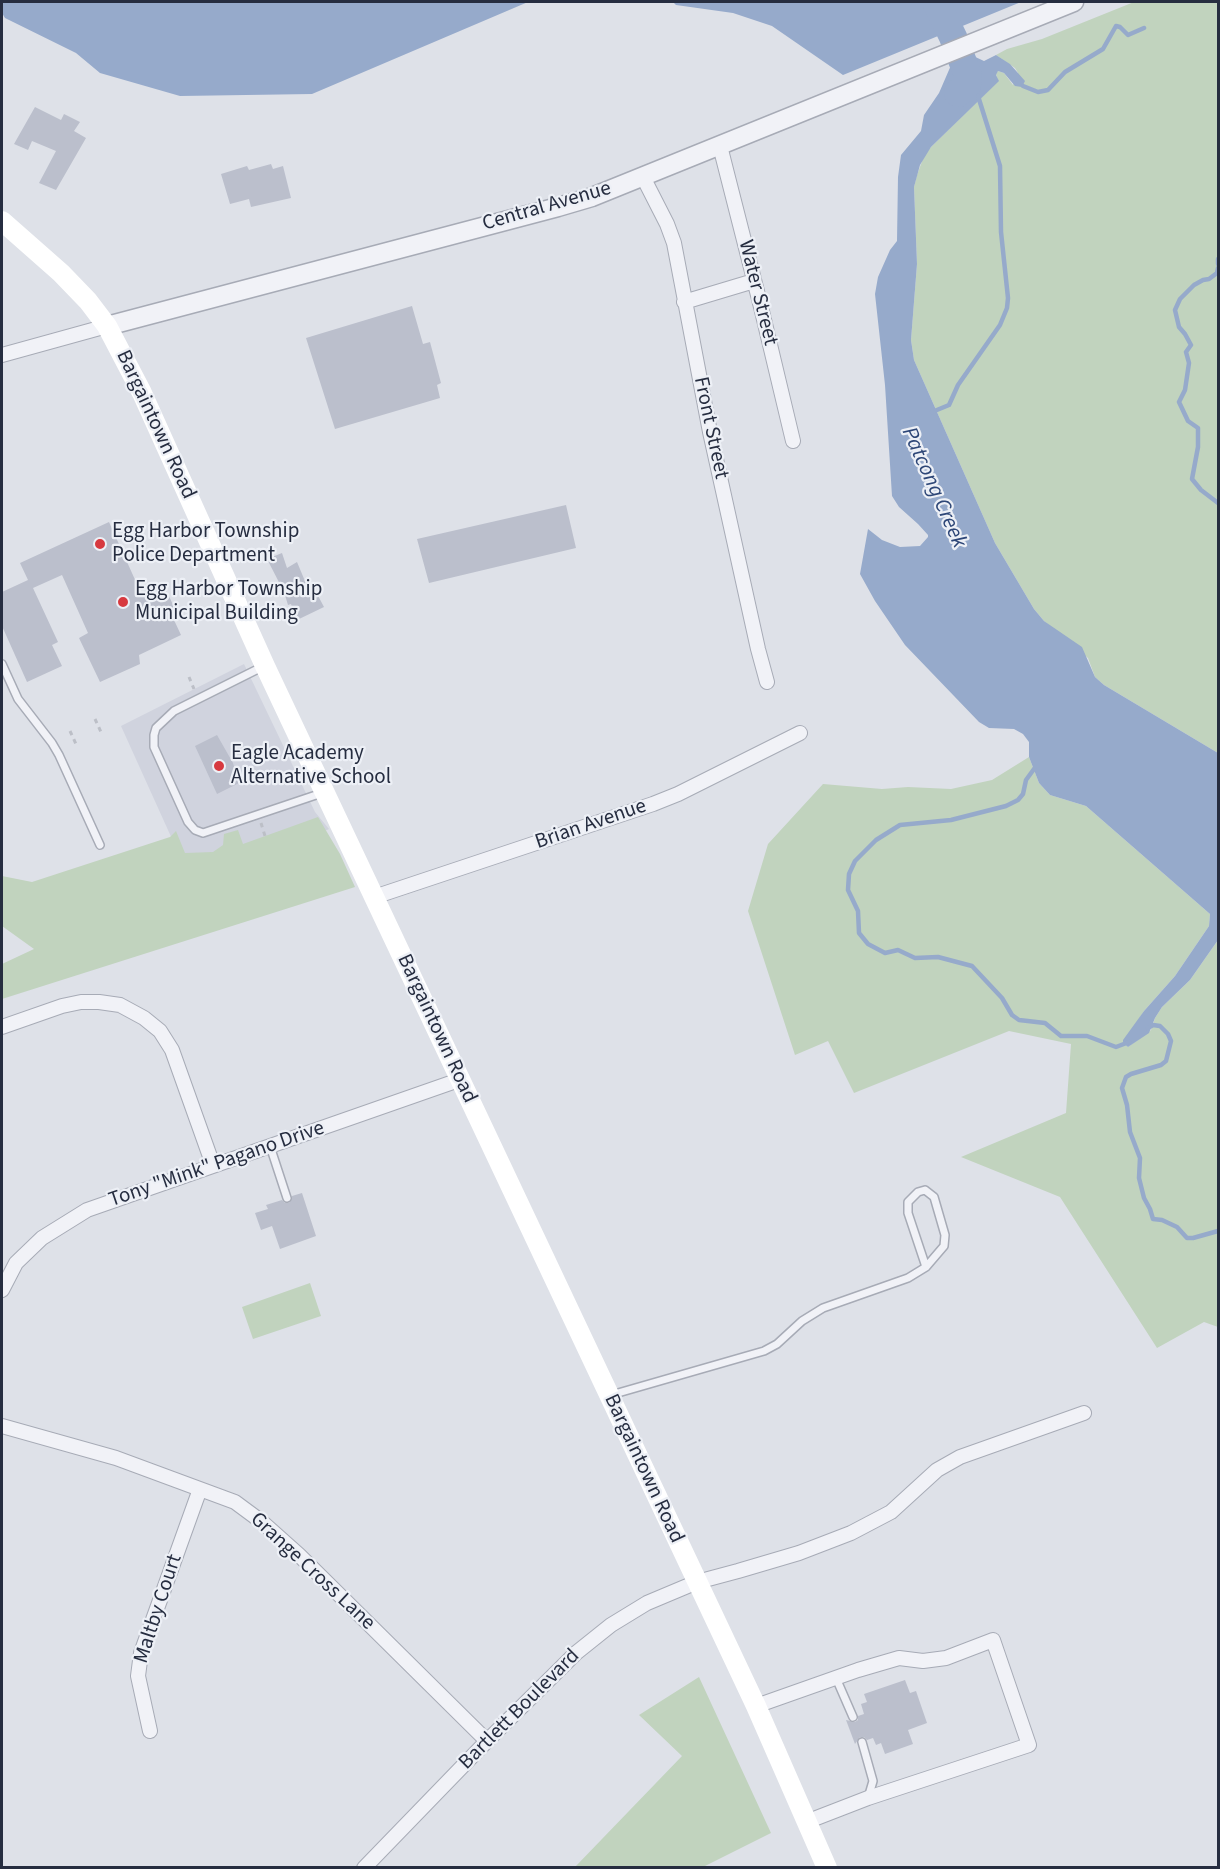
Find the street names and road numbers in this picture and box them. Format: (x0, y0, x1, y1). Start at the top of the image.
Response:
street label: Central Avenue (480, 177, 614, 237)
street label: Water Street (732, 238, 782, 348)
street label: Bargaintown Road (109, 347, 201, 503)
street label: Front Street (687, 375, 733, 481)
street label: Brian Avenue (532, 794, 650, 856)
street label: Bargaintown Road (390, 951, 482, 1107)
street label: Tony "Mink" Pagano Drive (106, 1116, 328, 1214)
street label: Bargaintown Road (597, 1391, 689, 1547)
street label: Grange Cross Lane (244, 1508, 380, 1636)
street label: Maltby Court (130, 1551, 188, 1667)
street label: Bartlett Boulevard (454, 1644, 586, 1776)

